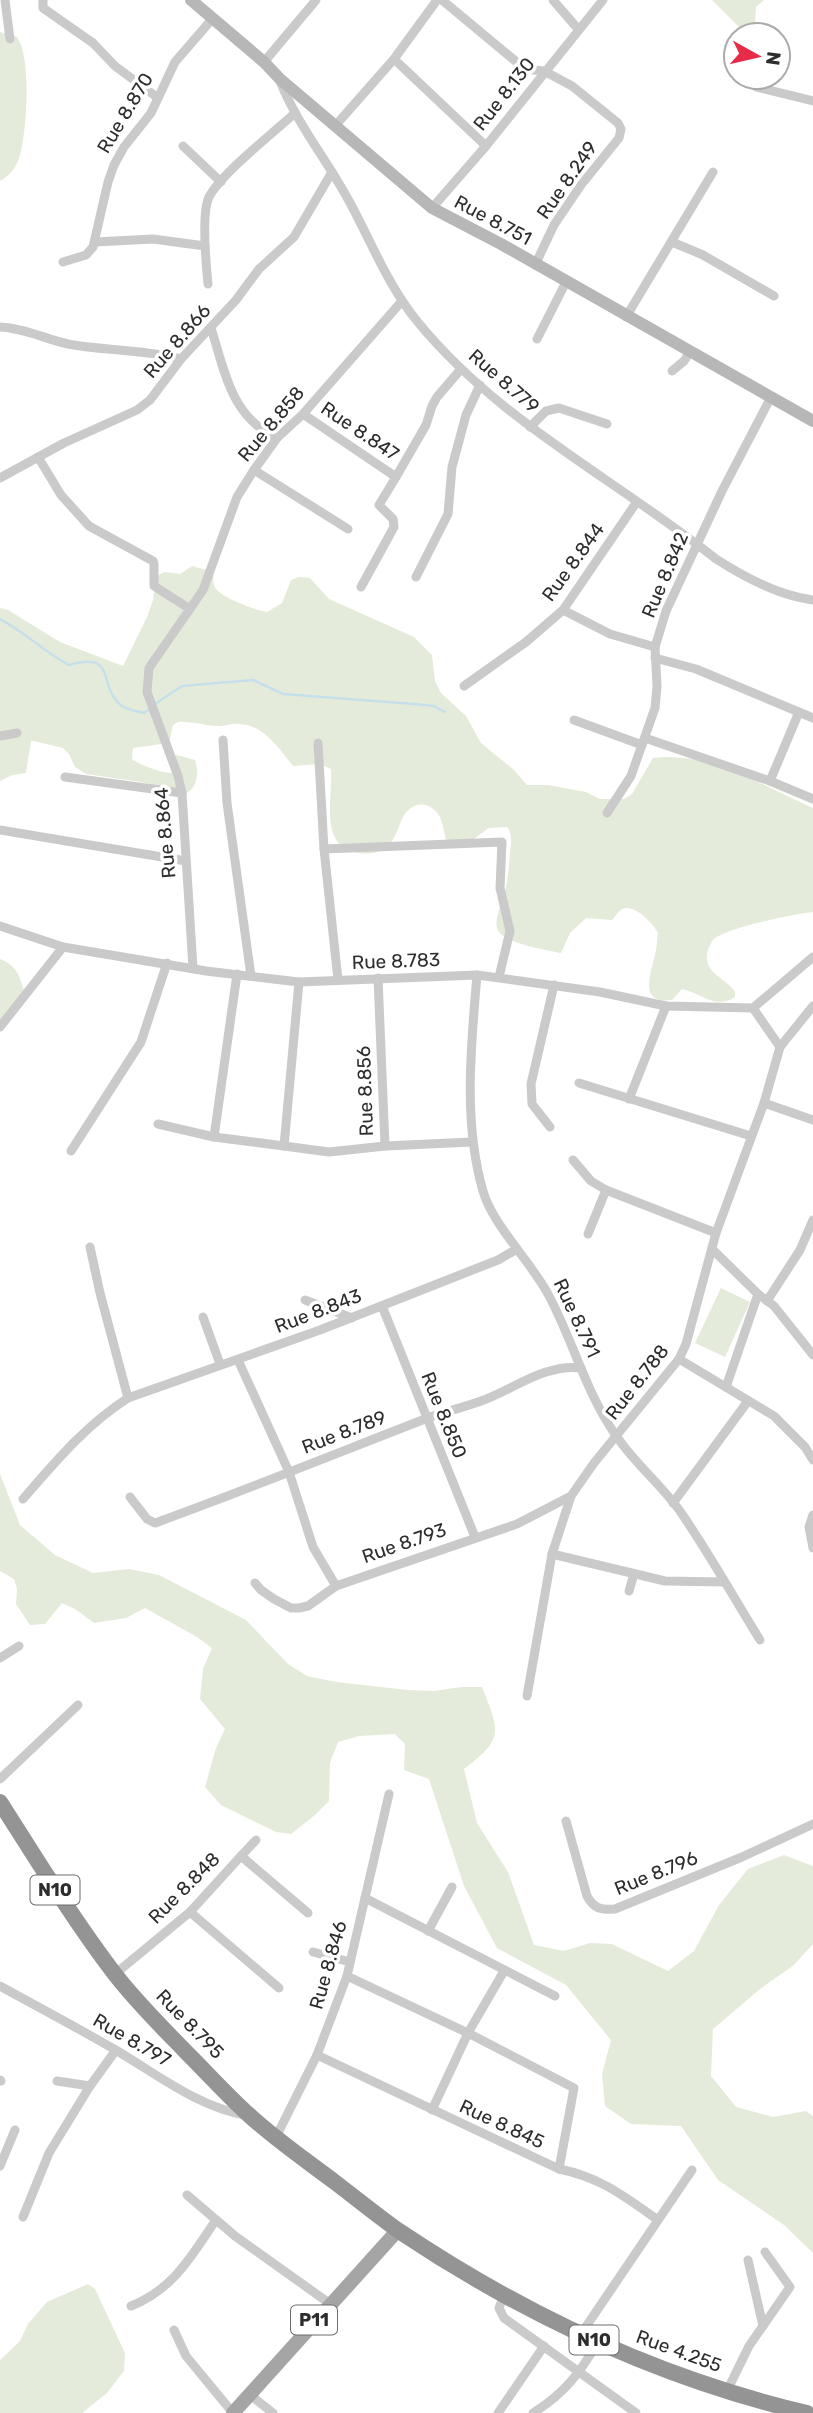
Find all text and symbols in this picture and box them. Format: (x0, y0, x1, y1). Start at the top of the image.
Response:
north arrow (722, 21, 792, 91)
text: N (761, 50, 786, 67)
street label: Rue 8.130 (468, 53, 540, 135)
street label: Rue 8.870 (92, 69, 158, 157)
street label: Rue 8.249 (532, 137, 602, 223)
street label: Rue 8.751 (450, 190, 536, 250)
street label: Rue 8.866 (139, 299, 215, 383)
street label: Rue 8.779 (464, 344, 544, 418)
street label: Rue 8.858 (233, 382, 309, 466)
street label: Rue 8.847 (317, 397, 404, 466)
street label: Rue 8.844 (537, 518, 609, 606)
street label: Rue 8.842 (637, 529, 693, 621)
street label: Rue 8.864 (150, 786, 180, 879)
street label: Rue 8.783 (351, 948, 441, 974)
street label: Rue 8.856 (352, 1045, 378, 1137)
street label: Rue 8.791 (549, 1275, 605, 1361)
street label: Rue 8.843 (271, 1284, 365, 1338)
street label: Rue 8.788 (600, 1340, 674, 1424)
street label: Rue 8.850 (416, 1368, 472, 1462)
street label: Rue 8.789 (299, 1405, 389, 1459)
street label: Rue 8.793 (359, 1518, 449, 1568)
street label: Rue 8.796 (611, 1846, 701, 1900)
street label: Rue 8.848 (143, 1847, 225, 1929)
road number: N10 (30, 1876, 80, 1904)
street label: Rue 8.846 (304, 1918, 352, 2012)
street label: Rue 8.795 (151, 1985, 229, 2063)
street label: Rue 8.797 (89, 2009, 175, 2072)
street label: Rue 8.845 (456, 2094, 548, 2154)
road number: P11 (291, 2306, 337, 2334)
street label: Rue 4.255 (633, 2325, 725, 2377)
road number: N10 (570, 2326, 618, 2354)

